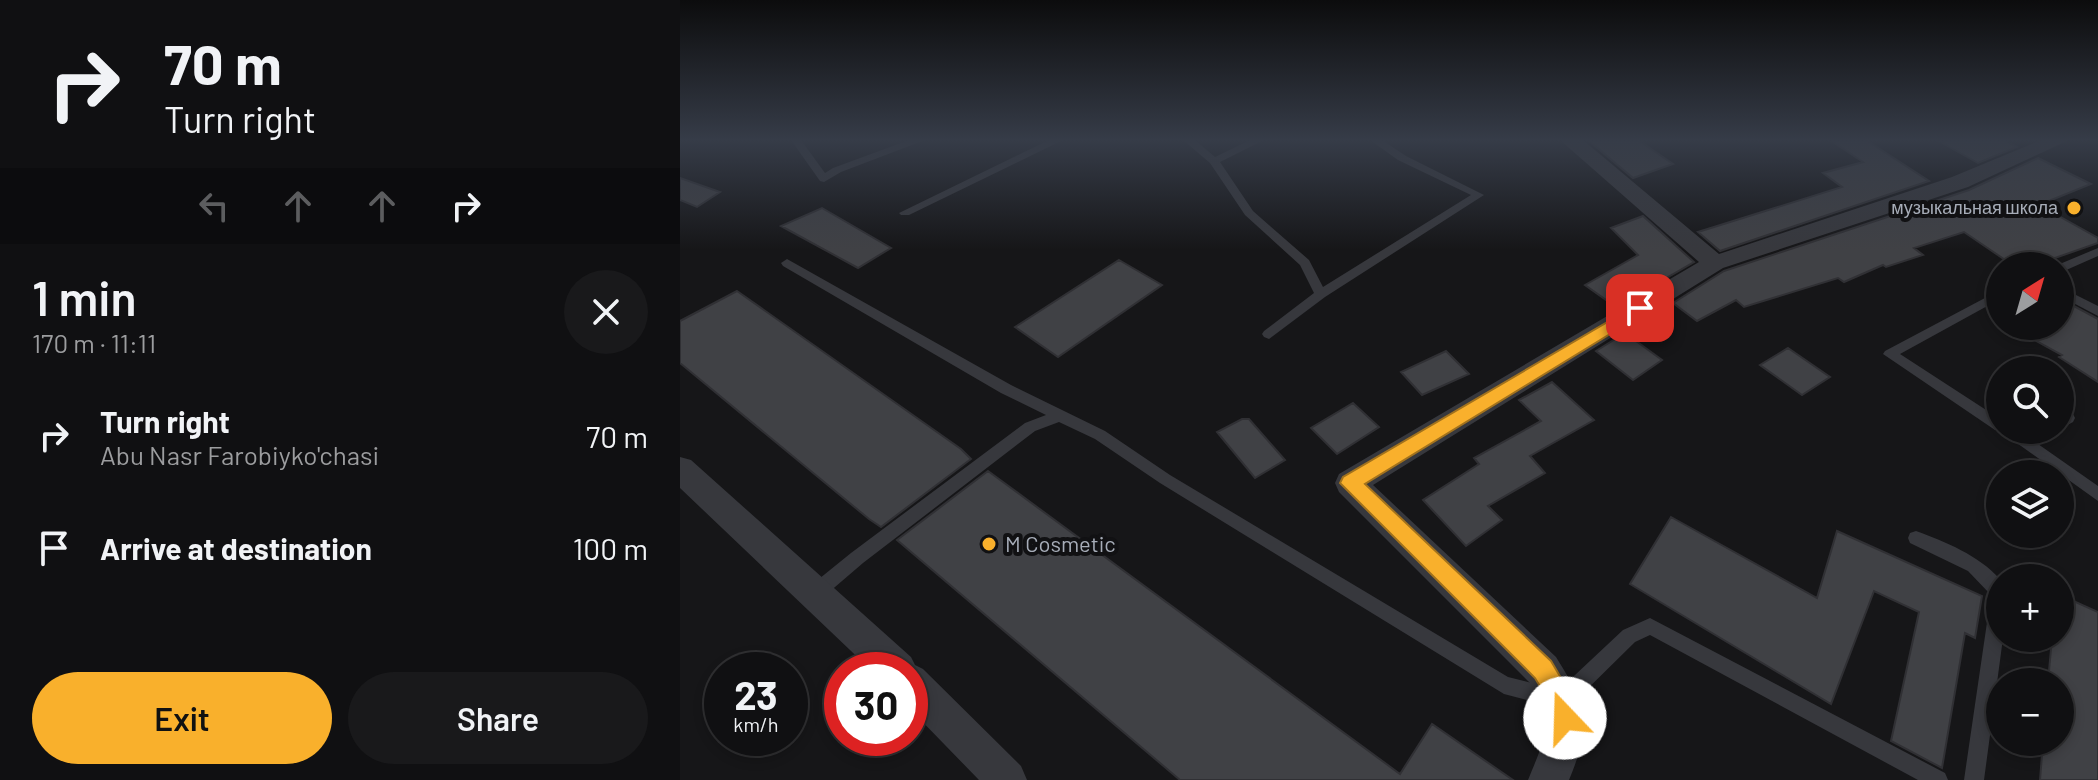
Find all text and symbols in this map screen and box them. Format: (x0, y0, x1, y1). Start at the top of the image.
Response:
text: 70 m (164, 29, 282, 96)
icon: right (32, 32, 136, 136)
text: Turn right (164, 97, 316, 140)
icon: left (192, 184, 236, 228)
icon: ahead (276, 184, 320, 228)
icon: ahead (360, 184, 404, 228)
icon: right (444, 184, 488, 228)
place label: музыкальная школа (1891, 196, 2059, 218)
marker: музыкальная школа (2065, 199, 2083, 217)
north arrow (1986, 252, 2074, 340)
map controls (1986, 252, 2074, 756)
text: 1 min (32, 268, 137, 326)
button: close (564, 270, 648, 354)
pin (1606, 274, 1674, 342)
icon: arrive (1618, 286, 1662, 330)
text: 170 m · 11:11 (32, 327, 156, 358)
button: search (1986, 356, 2074, 444)
text: Turn right (100, 403, 230, 439)
icon: right (32, 414, 76, 458)
text: 70 m (586, 418, 648, 454)
text: Abu Nasr Farobiyko'chasi (100, 439, 379, 470)
button: layers (1986, 460, 2074, 548)
icon: arrive (32, 526, 76, 570)
text: Arrive at destination (100, 530, 372, 566)
text: 100 m (573, 530, 648, 566)
place label: M Cosmetic (1005, 530, 1116, 556)
marker: M Cosmetic (980, 535, 998, 553)
button: + (1986, 564, 2074, 652)
speed limit sign: 30 (824, 652, 928, 756)
button: − (1986, 668, 2074, 756)
text: 23 (734, 670, 778, 718)
button: Exit (32, 672, 332, 764)
button: Share (348, 672, 648, 764)
position arrow (1523, 676, 1607, 760)
text: km/h (733, 712, 779, 736)

